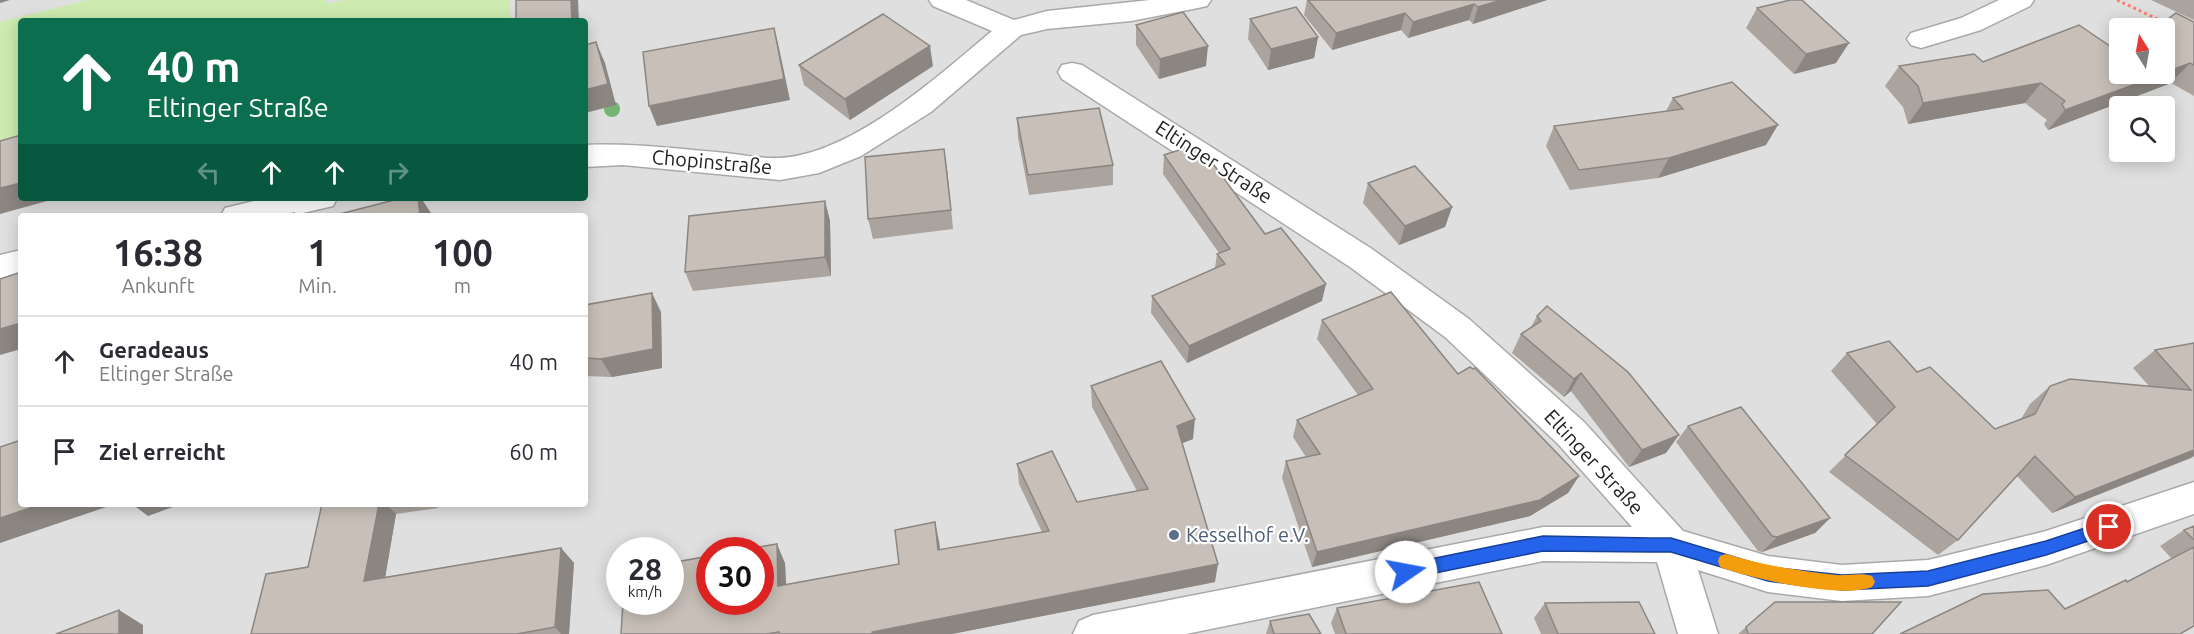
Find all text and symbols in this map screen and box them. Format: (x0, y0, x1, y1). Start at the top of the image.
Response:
north arrow (2109, 18, 2175, 84)
map controls (2109, 18, 2175, 162)
icon: ahead (48, 42, 126, 120)
text: 40 m (147, 43, 241, 90)
text: Eltinger Straße (147, 92, 329, 122)
button: search (2109, 96, 2175, 162)
street label: Eltinger Straße (1152, 115, 1277, 208)
street label: Chopinstraße (651, 145, 773, 178)
icon: left (192, 156, 225, 189)
icon: ahead (255, 156, 288, 189)
icon: ahead (318, 156, 351, 189)
icon: right (381, 156, 414, 189)
text: 16:38 (113, 232, 203, 273)
text: 1 (307, 232, 328, 273)
text: 100 (432, 232, 493, 273)
text: Ankunft (122, 274, 195, 297)
text: Min. (298, 274, 337, 297)
text: m (454, 274, 471, 297)
text: Geradeaus (99, 337, 209, 362)
icon: ahead (48, 345, 81, 378)
text: 40 m (509, 349, 558, 374)
text: Eltinger Straße (99, 362, 234, 385)
street label: Eltinger Straße (1540, 405, 1649, 519)
icon: arrive (48, 435, 81, 468)
text: Ziel erreicht (99, 439, 226, 464)
text: 60 m (509, 439, 558, 464)
pin (2083, 501, 2134, 552)
icon: arrive (2092, 510, 2125, 543)
place label: Kesselhof e.V. (1186, 523, 1309, 546)
marker: Kesselhof e.V. (1167, 528, 1181, 542)
speed limit sign: 30 (696, 537, 774, 615)
position arrow (1374, 540, 1438, 604)
text: 28 (628, 552, 662, 586)
text: km/h (628, 583, 662, 600)

